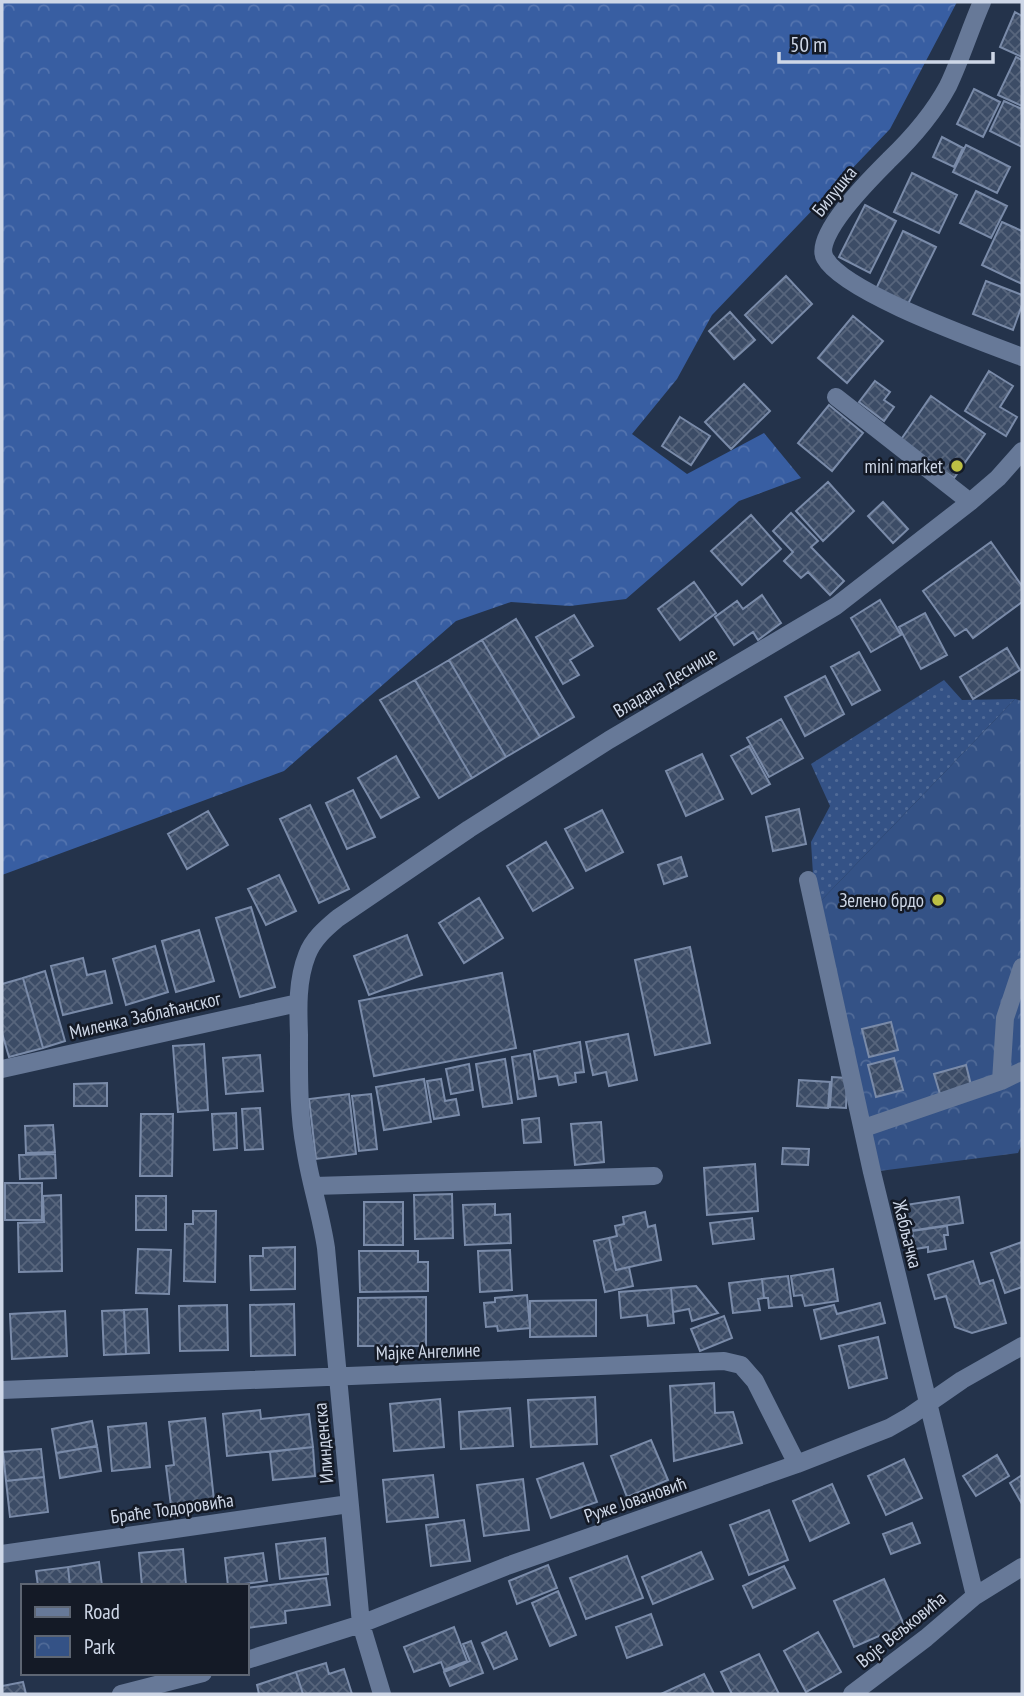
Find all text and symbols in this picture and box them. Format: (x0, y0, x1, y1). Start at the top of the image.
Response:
scale bar (779, 21, 992, 65)
text: 50 m (790, 31, 827, 58)
street label: Билушка (806, 161, 862, 221)
place label: mini market (865, 454, 944, 478)
marker: mini market (949, 458, 965, 474)
street label: Владана Деснице (609, 642, 721, 722)
place label: Зелено брдо (839, 888, 924, 912)
marker: Зелено брдо (930, 892, 946, 908)
street label: Миленка Заблаћанског (67, 986, 223, 1044)
street label: Жабљачка (888, 1196, 928, 1271)
street label: Мајке Ангелине (375, 1337, 481, 1365)
street label: Илинденска (308, 1402, 338, 1484)
street label: Руже Јовановић (581, 1470, 689, 1528)
street label: Браће Тодоровића (109, 1487, 235, 1529)
legend (21, 1584, 248, 1675)
street label: Воје Вељковића (851, 1586, 951, 1672)
text: Road (84, 1598, 120, 1625)
text: Park (84, 1633, 115, 1660)

